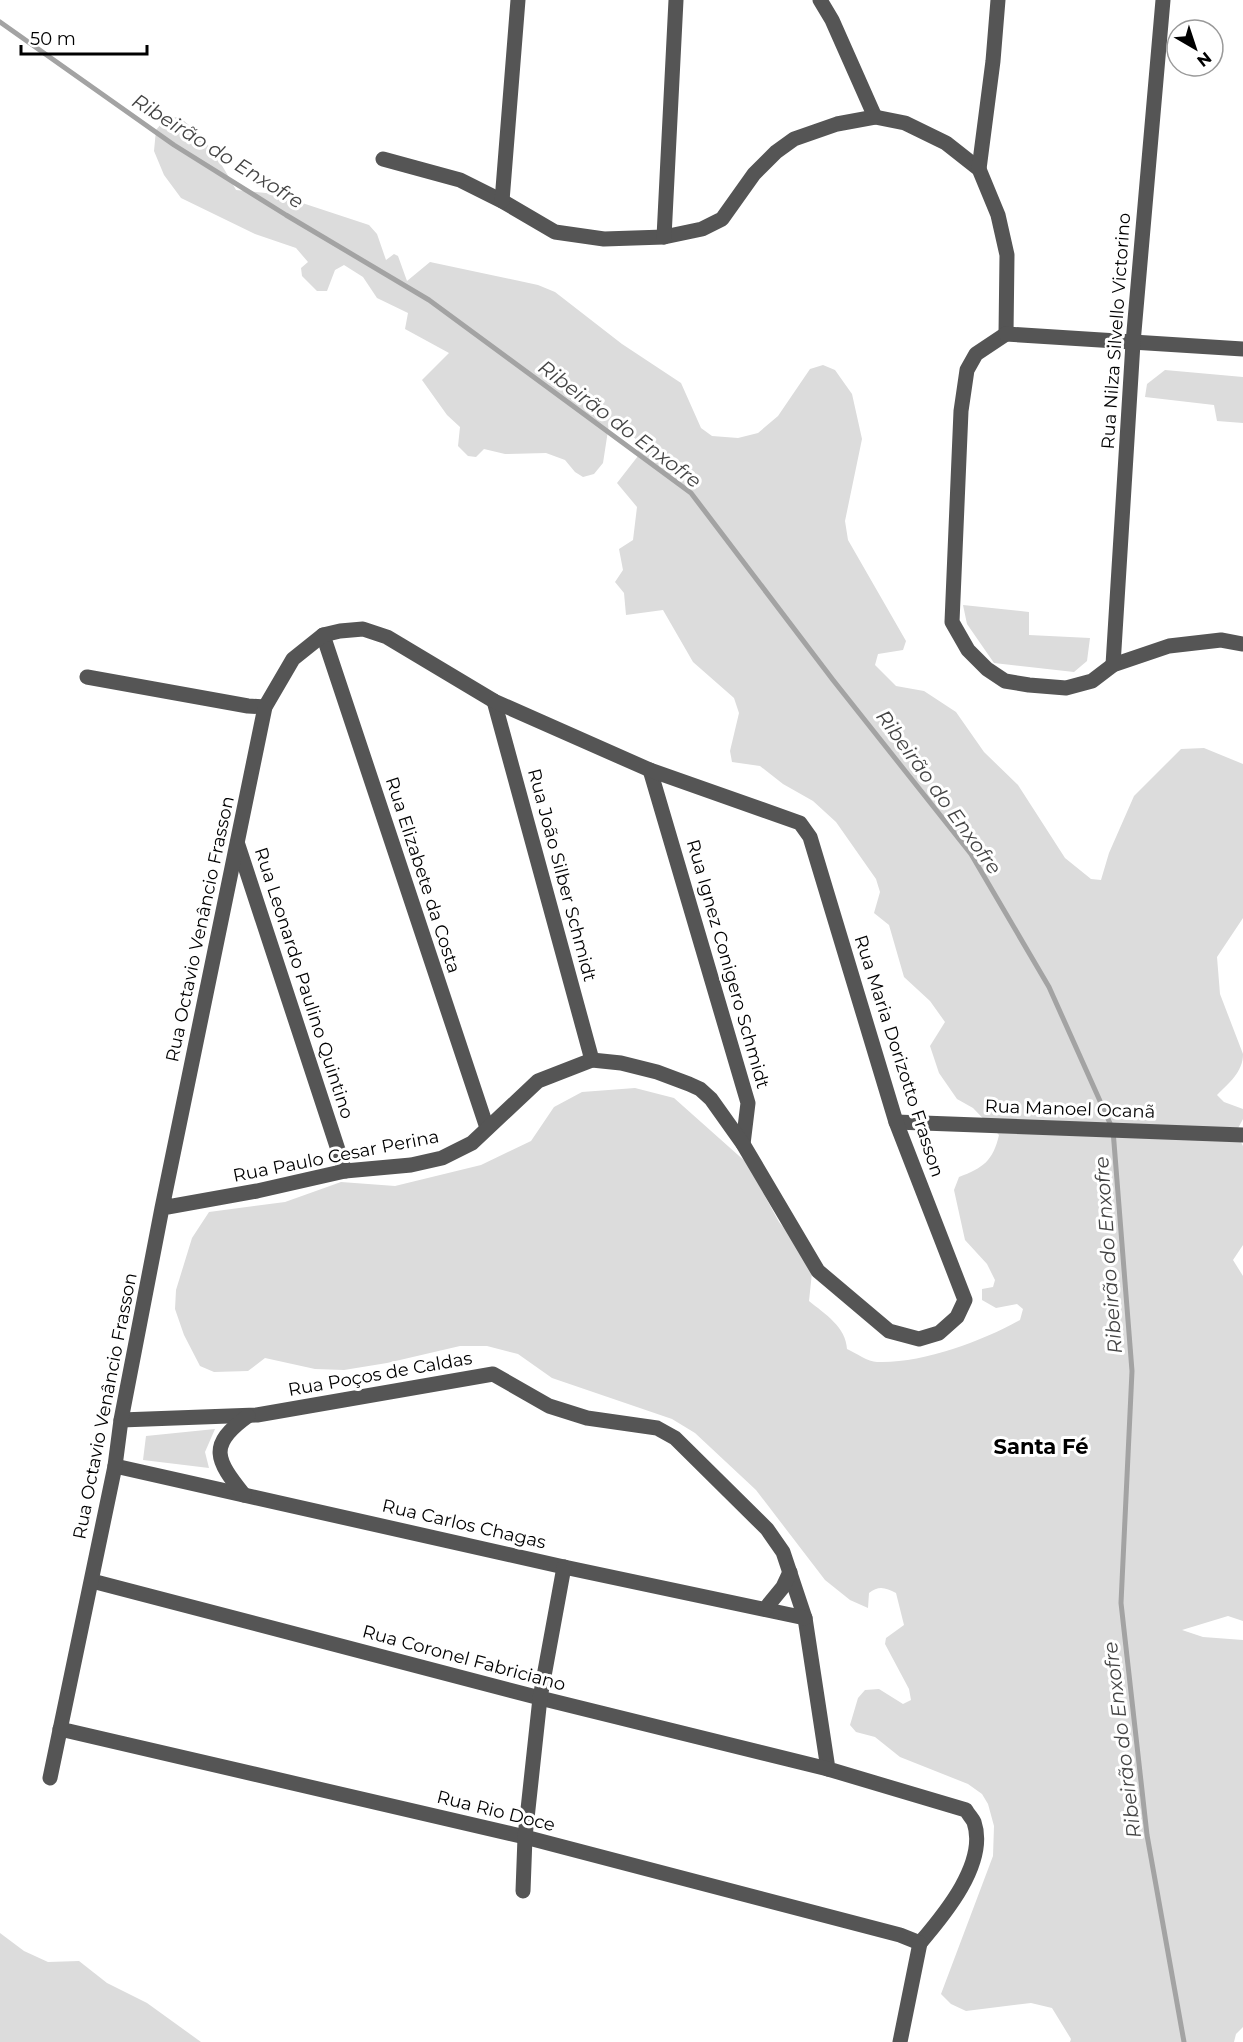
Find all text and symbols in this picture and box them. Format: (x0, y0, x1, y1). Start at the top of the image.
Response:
scale bar (21, 18, 147, 56)
north arrow (1165, 18, 1225, 78)
text: 50 m (30, 28, 76, 50)
text: N (1193, 48, 1215, 71)
water label: Ribeirão do Enxofre (128, 88, 308, 214)
street label: Rua Nilza Silvello Victorino (1097, 212, 1135, 450)
water label: Ribeirão do Enxofre (534, 355, 706, 493)
water label: Ribeirão do Enxofre (871, 705, 1007, 879)
street label: Rua João Silber Schmidt (523, 766, 601, 984)
street label: Rua Elizabete da Costa (381, 774, 465, 976)
street label: Rua Octavio Venâncio Frasson (161, 794, 239, 1064)
street label: Rua Ignez Conigero Schmidt (682, 837, 774, 1091)
street label: Rua Leonardo Paulino Quintino (250, 845, 358, 1121)
street label: Rua Maria Dorizotto Frasson (849, 932, 949, 1180)
street label: Rua Manoel Ocanã (984, 1095, 1156, 1123)
street label: Rua Paulo Cesar Perina (231, 1125, 441, 1187)
water label: Ribeirão do Enxofre (1089, 1156, 1127, 1354)
street label: Rua Octavio Venâncio Frasson (68, 1271, 142, 1541)
street label: Rua Poços de Caldas (286, 1347, 474, 1401)
district label: Santa Fé (994, 1434, 1088, 1459)
street label: Rua Carlos Chagas (380, 1494, 548, 1554)
street label: Rua Coronel Fabriciano (360, 1620, 568, 1696)
water label: Ribeirão do Enxofre (1098, 1640, 1146, 1840)
street label: Rua Rio Doce (434, 1786, 558, 1836)

